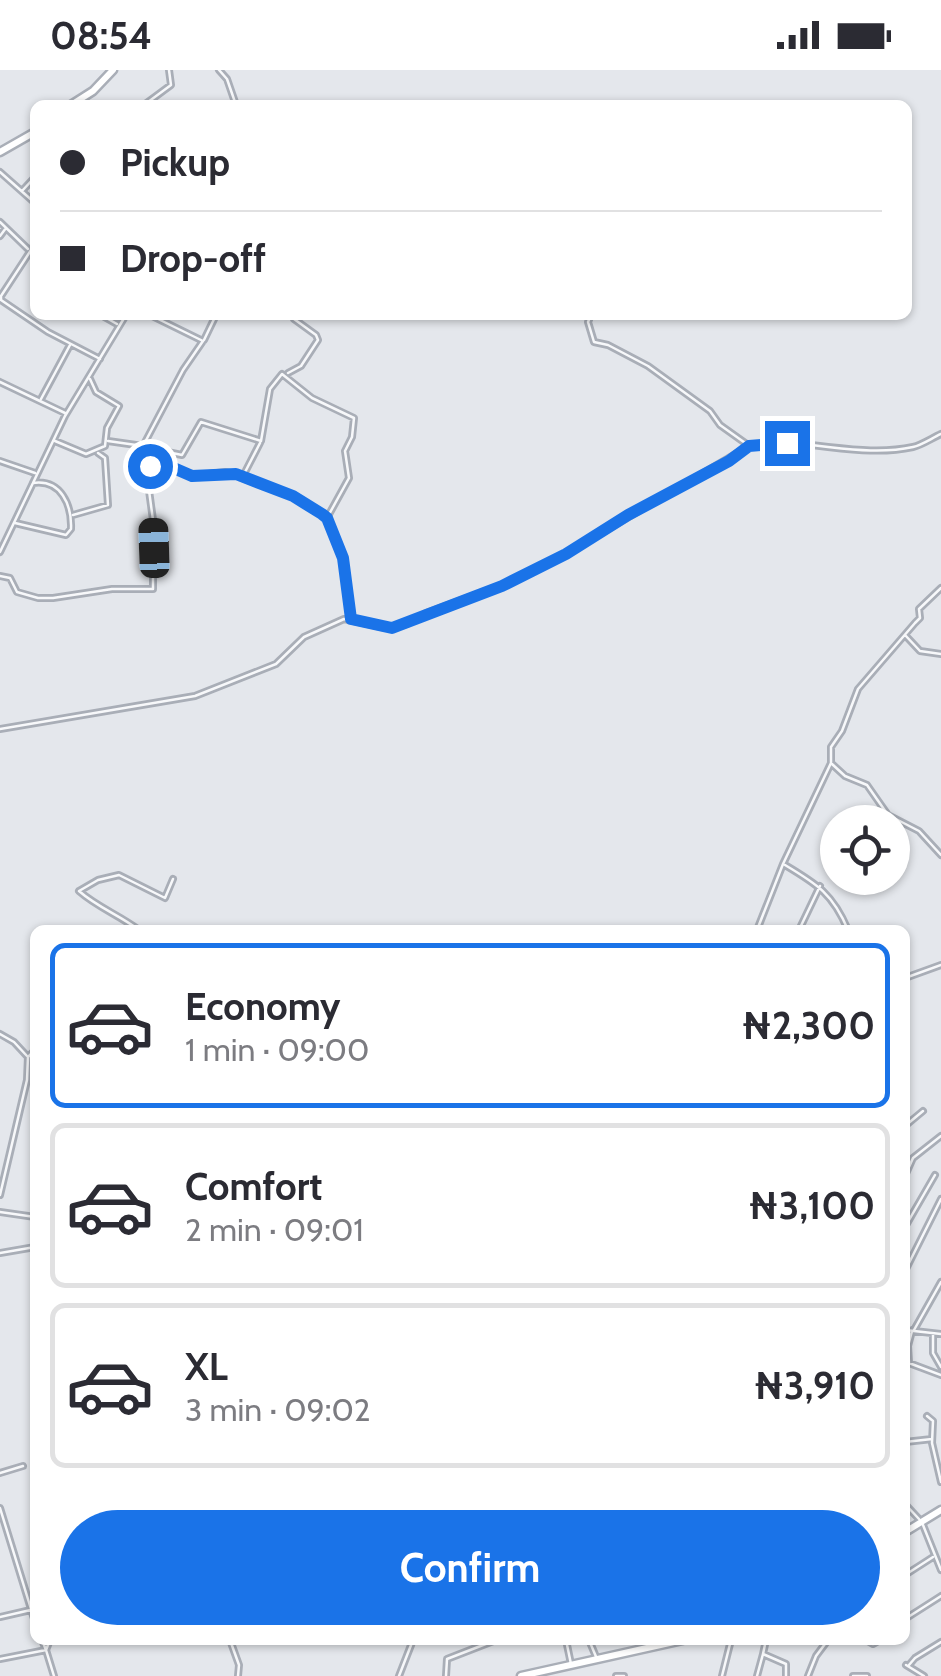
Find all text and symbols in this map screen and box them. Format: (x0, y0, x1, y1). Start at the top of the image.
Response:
text: 08:54 (50, 12, 152, 59)
text: Pickup (120, 139, 230, 186)
text: Drop-off (120, 235, 266, 282)
route end (765, 421, 810, 466)
route start (128, 444, 173, 489)
car (138, 517, 170, 579)
map controls (820, 805, 910, 895)
button: locate (820, 805, 910, 895)
icon: car (65, 981, 155, 1071)
text: Economy (185, 983, 340, 1030)
text: ₦2,300 (741, 1002, 875, 1049)
text: 1 min · 09:00 (185, 1030, 369, 1069)
icon: car (65, 1161, 155, 1251)
text: Comfort (185, 1163, 322, 1210)
text: ₦3,100 (748, 1182, 875, 1229)
text: 2 min · 09:01 (185, 1210, 364, 1249)
icon: car (65, 1341, 155, 1431)
text: XL (185, 1343, 228, 1390)
text: ₦3,910 (753, 1362, 875, 1409)
text: 3 min · 09:02 (185, 1390, 371, 1429)
button: Confirm (60, 1510, 880, 1625)

